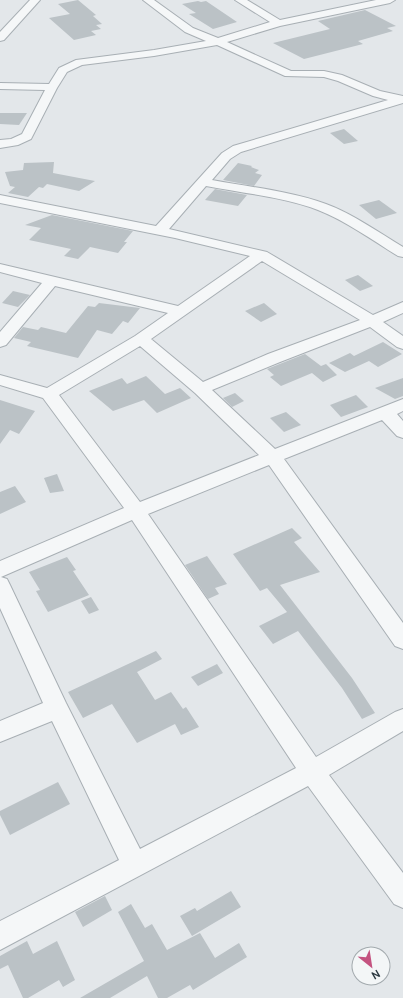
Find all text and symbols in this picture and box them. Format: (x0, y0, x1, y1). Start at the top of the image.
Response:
north arrow (351, 946, 391, 986)
text: N (369, 967, 383, 983)

